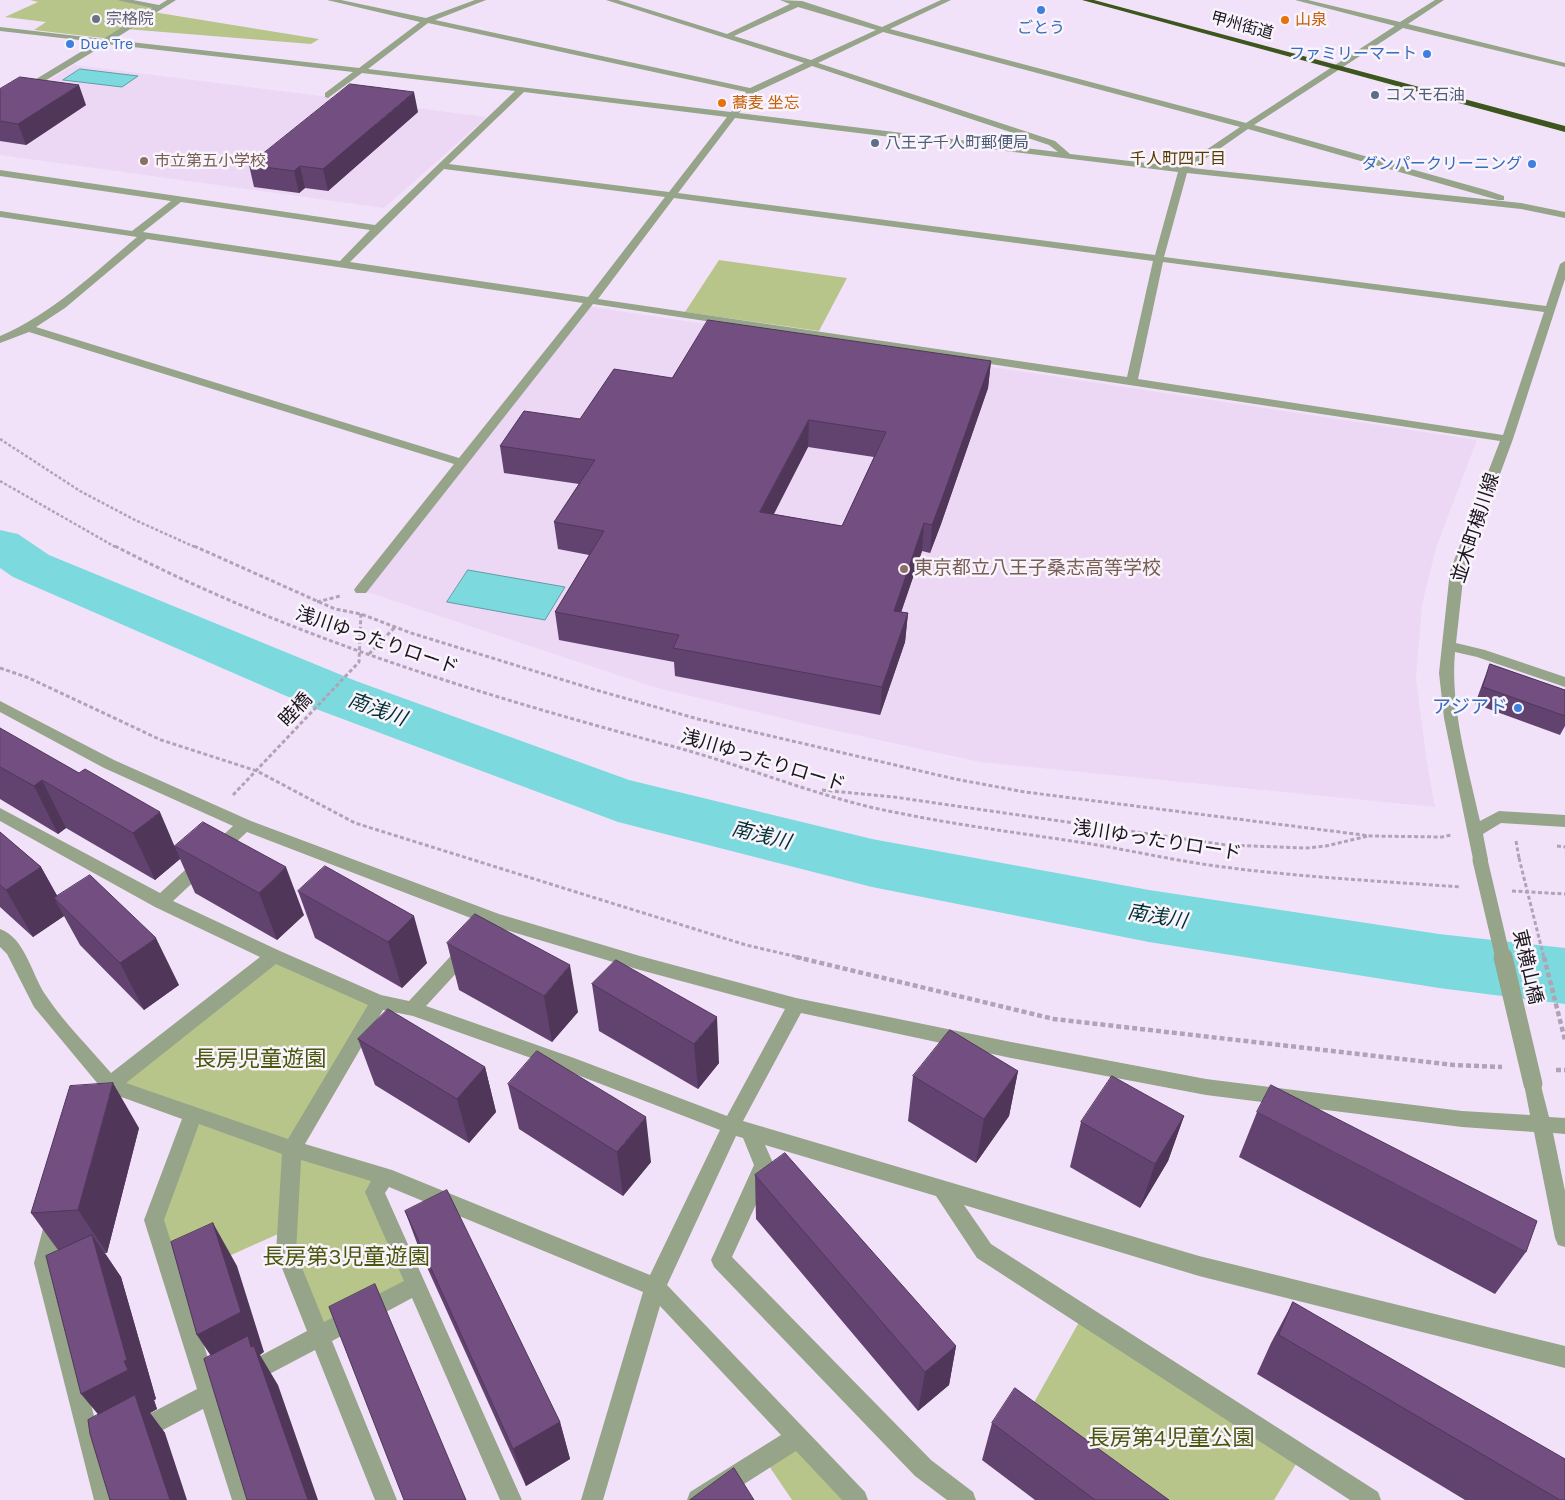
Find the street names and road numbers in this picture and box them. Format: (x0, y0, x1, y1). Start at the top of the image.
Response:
street label: 甲州街道 (1209, 8, 1275, 44)
street label: 並木町横川線 (1448, 470, 1504, 586)
street label: 浅川ゆったりロード (292, 602, 462, 680)
street label: 睦橋 (275, 688, 317, 732)
street label: 浅川ゆったりロード (678, 725, 848, 797)
street label: 浅川ゆったりロード (1071, 816, 1243, 866)
street label: 東横山橋 (1507, 927, 1547, 1007)

